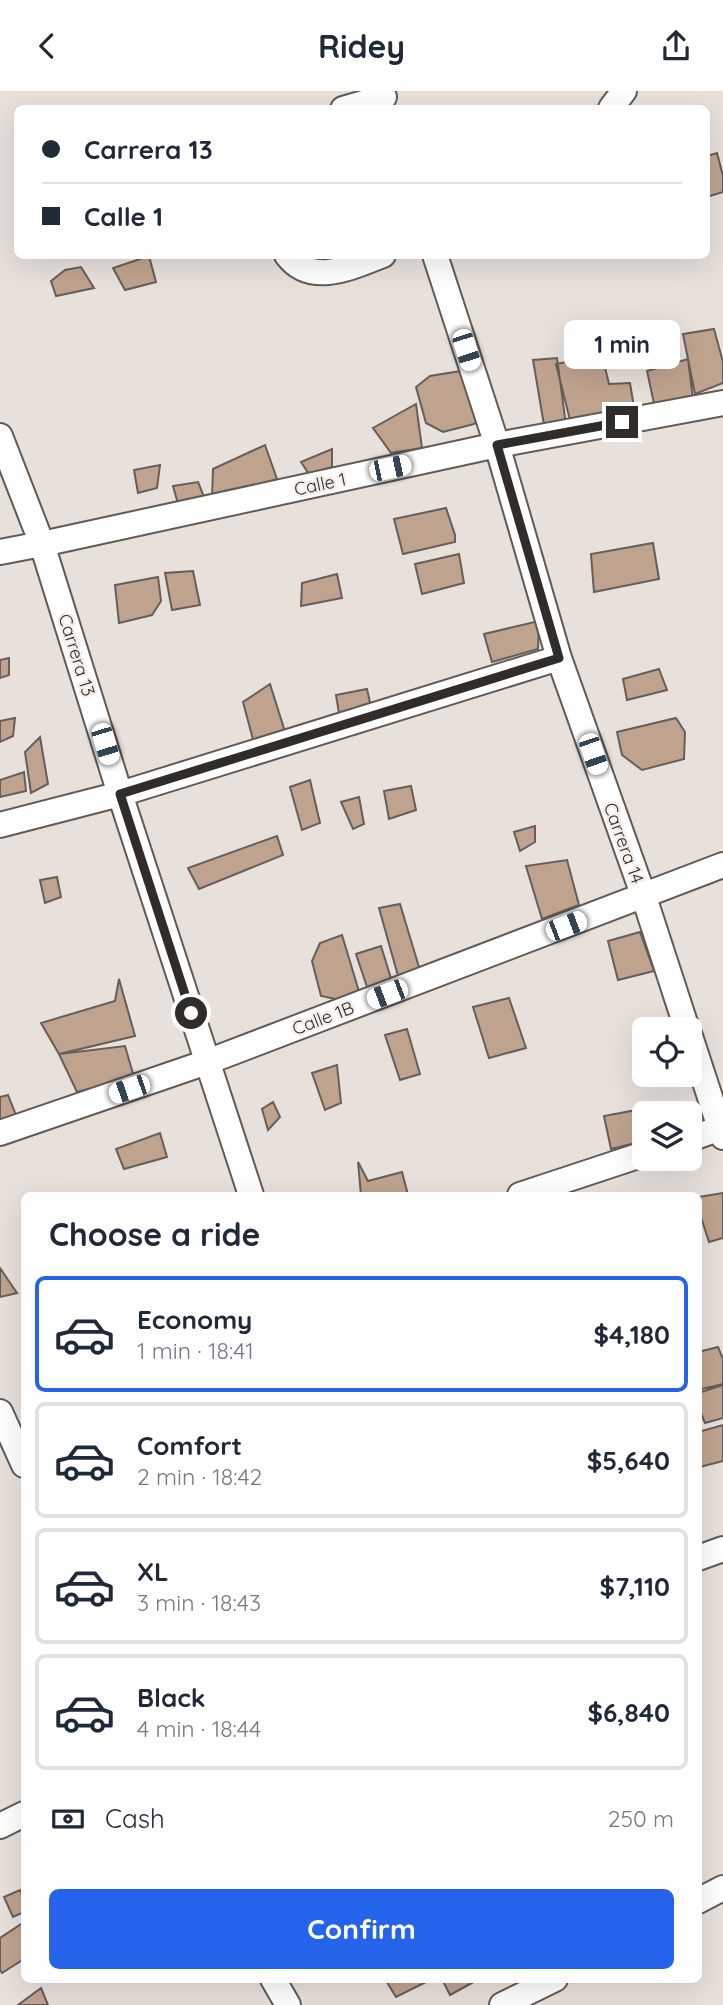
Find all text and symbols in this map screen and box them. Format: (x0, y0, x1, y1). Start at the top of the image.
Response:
text: Ridey (318, 26, 405, 66)
icon: back (28, 27, 66, 65)
icon: share (657, 27, 695, 65)
text: Carrera 13 (84, 133, 213, 166)
text: Calle 1 (84, 200, 163, 233)
callout: 1 min (564, 321, 680, 369)
car (450, 327, 483, 373)
text: 1 min (594, 330, 650, 359)
route end (606, 406, 638, 438)
car (368, 453, 413, 483)
street label: Calle 1 (292, 467, 348, 501)
street label: Carrera 13 (54, 611, 100, 699)
car (89, 721, 122, 767)
car (577, 731, 610, 777)
street label: Carrera 14 (599, 799, 649, 887)
car (543, 909, 590, 943)
car (364, 977, 411, 1011)
street label: Calle 1B (289, 996, 357, 1040)
route start (175, 997, 207, 1029)
map controls (632, 1017, 702, 1171)
button: locate (632, 1017, 702, 1087)
car (106, 1072, 153, 1106)
button: layers (632, 1101, 702, 1171)
text: Choose a ride (49, 1214, 261, 1254)
icon: car (53, 1303, 116, 1366)
text: Economy (137, 1303, 252, 1336)
text: $4,180 (594, 1318, 670, 1351)
text: 1 min · 18:41 (137, 1336, 254, 1365)
icon: car (53, 1429, 116, 1492)
text: Comfort (137, 1429, 242, 1462)
text: $5,640 (587, 1444, 670, 1477)
text: 2 min · 18:42 (137, 1462, 262, 1491)
icon: car (53, 1555, 116, 1618)
text: XL (137, 1555, 169, 1588)
text: $7,110 (599, 1570, 670, 1603)
text: 3 min · 18:43 (137, 1588, 261, 1617)
icon: car (53, 1681, 116, 1744)
text: Black (137, 1681, 206, 1714)
text: $6,840 (587, 1696, 670, 1729)
text: 4 min · 18:44 (137, 1714, 261, 1743)
icon: cash (49, 1800, 87, 1838)
text: Cash (105, 1802, 165, 1835)
text: 250 m (608, 1804, 674, 1833)
button: Confirm (49, 1889, 674, 1969)

